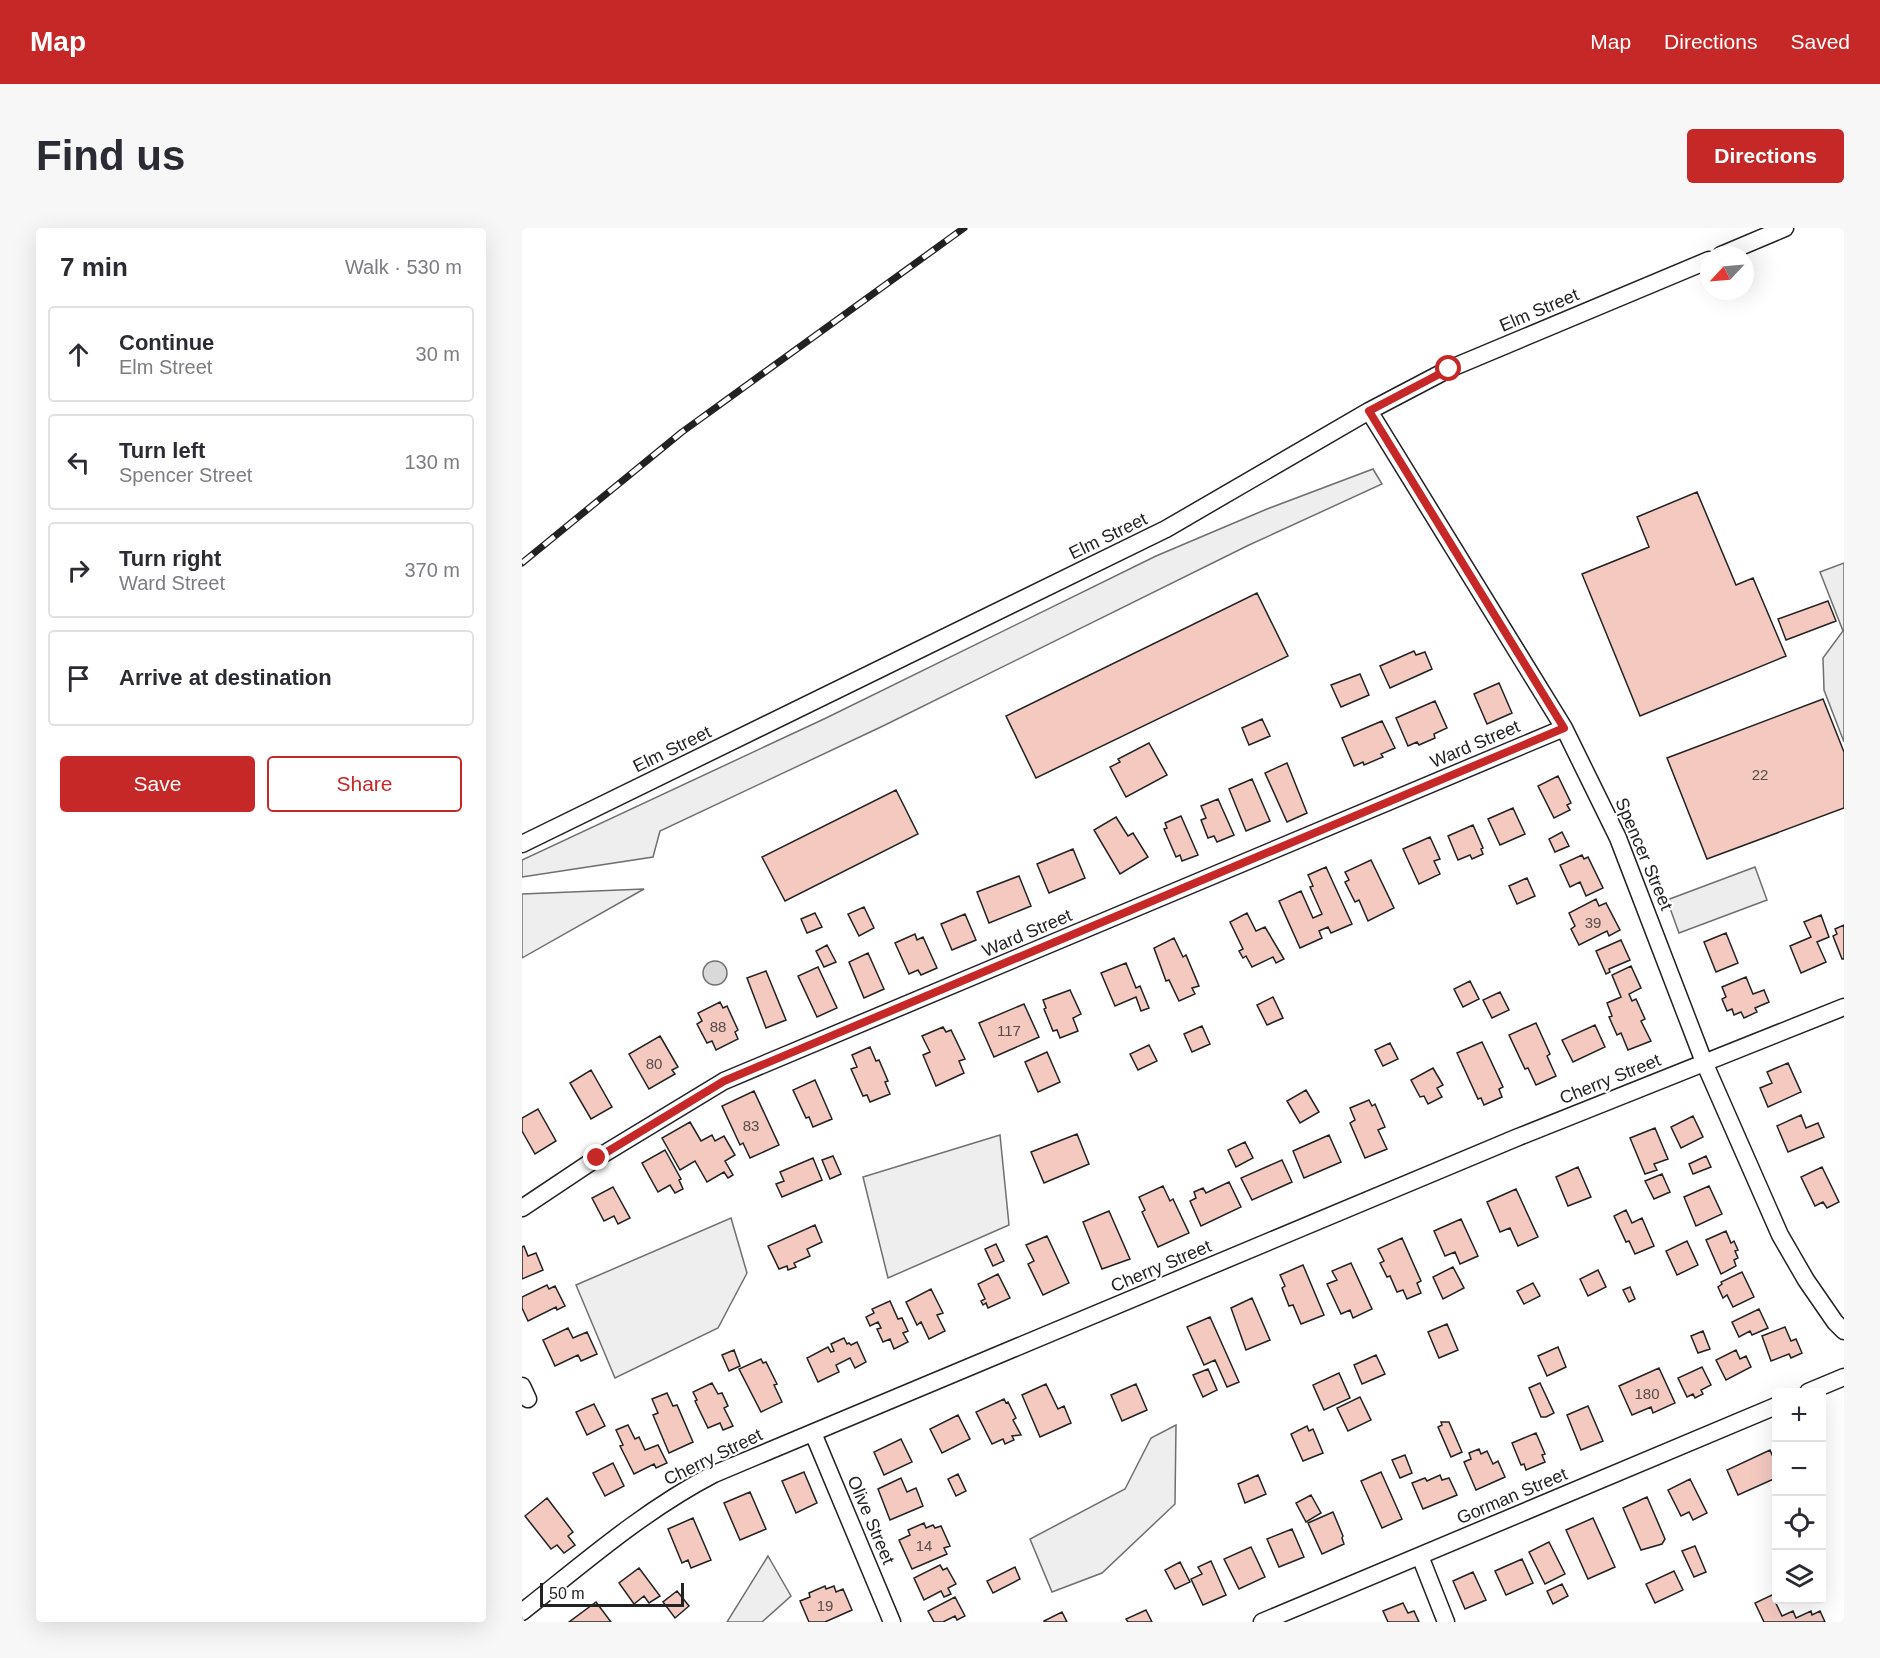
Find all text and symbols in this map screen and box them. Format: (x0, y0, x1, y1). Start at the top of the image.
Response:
text: Map (30, 26, 86, 57)
text: Map (1590, 30, 1631, 53)
text: Directions (1664, 30, 1757, 53)
text: Saved (1790, 30, 1850, 53)
button: Directions (1687, 129, 1844, 183)
text: Find us (36, 132, 185, 179)
north arrow (1700, 246, 1754, 300)
text: 7 min (60, 252, 128, 282)
text: Walk · 530 m (345, 256, 462, 278)
street label: Elm Street (1496, 284, 1582, 336)
text: Continue (119, 330, 214, 355)
icon: ahead (62, 338, 95, 371)
text: 30 m (416, 343, 460, 365)
route start (1435, 355, 1461, 381)
text: Elm Street (119, 356, 212, 378)
text: Turn left (119, 438, 205, 463)
icon: left (62, 446, 95, 479)
text: 130 m (404, 451, 460, 473)
text: Spencer Street (119, 464, 252, 486)
street label: Elm Street (1066, 509, 1150, 563)
text: Turn right (119, 546, 221, 571)
icon: right (62, 554, 95, 587)
text: 370 m (404, 559, 460, 581)
text: Ward Street (119, 572, 225, 594)
icon: arrive (62, 662, 95, 695)
text: Arrive at destination (119, 665, 332, 690)
street label: Ward Street (1427, 716, 1523, 772)
street label: Elm Street (630, 722, 714, 776)
button: Save (60, 756, 255, 812)
button: Share (267, 756, 462, 812)
house number: 22 (1752, 766, 1768, 783)
street label: Spencer Street (1611, 795, 1677, 913)
street label: Ward Street (979, 905, 1075, 961)
house number: 39 (1585, 914, 1601, 931)
house number: 88 (710, 1018, 726, 1035)
house number: 117 (997, 1022, 1021, 1039)
street label: Cherry Street (1557, 1050, 1663, 1108)
house number: 80 (646, 1055, 662, 1072)
house number: 83 (743, 1117, 759, 1134)
route end (583, 1144, 609, 1170)
street label: Cherry Street (1108, 1236, 1214, 1296)
house number: 180 (1634, 1385, 1660, 1402)
map controls (1772, 1388, 1826, 1604)
button: + (1772, 1388, 1826, 1442)
street label: Cherry Street (661, 1425, 765, 1489)
button: − (1772, 1442, 1826, 1496)
street label: Gorman Street (1454, 1464, 1570, 1528)
street label: Olive Street (843, 1473, 899, 1567)
button: locate (1772, 1496, 1826, 1550)
house number: 14 (916, 1537, 932, 1554)
button: layers (1772, 1550, 1826, 1604)
scale bar (540, 1580, 684, 1608)
text: 50 m (549, 1585, 585, 1602)
house number: 19 (817, 1597, 833, 1614)

